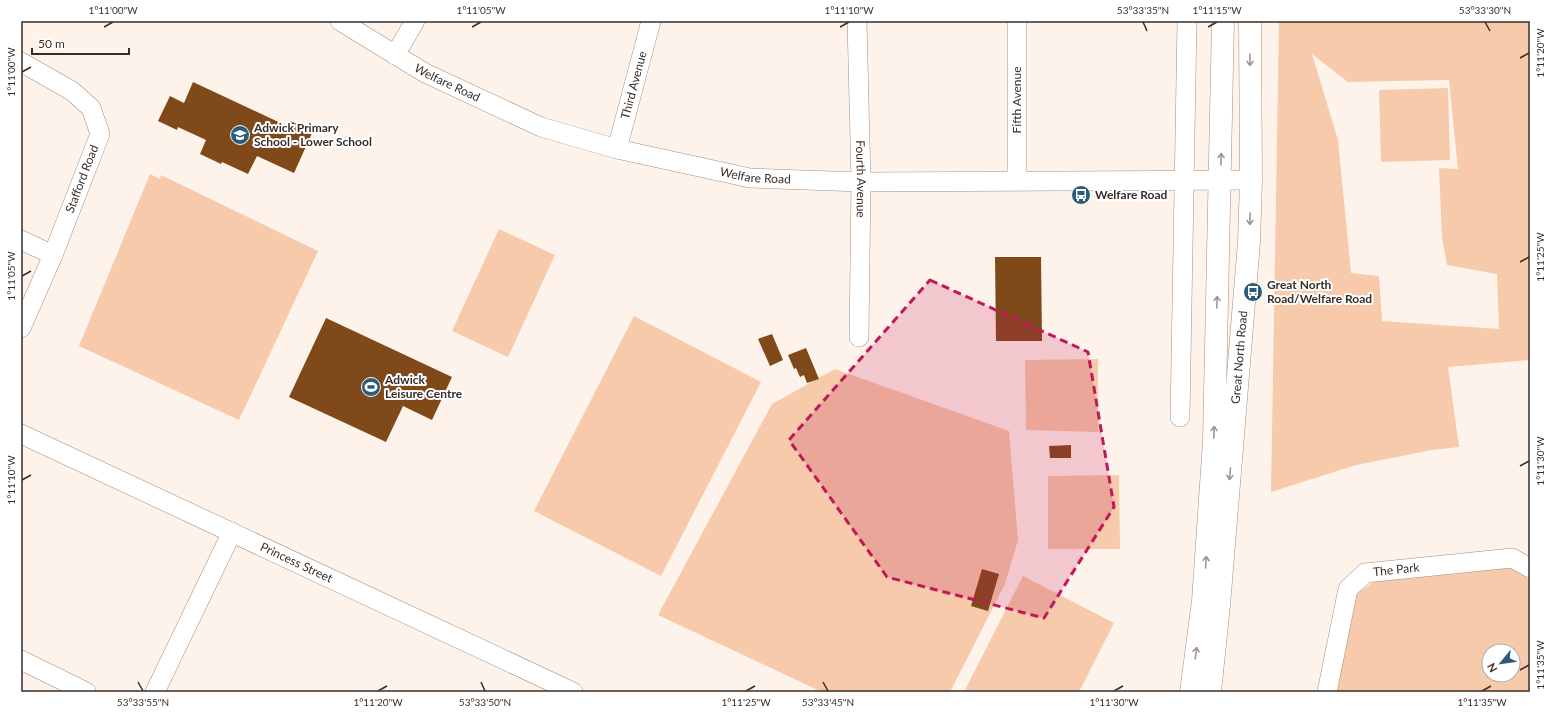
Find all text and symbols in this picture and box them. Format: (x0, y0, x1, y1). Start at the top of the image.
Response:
text: 1°11'00"W (88, 4, 138, 16)
text: 1°11'05"W (456, 4, 506, 16)
text: 1°11'10"W (824, 4, 874, 16)
text: 53°33'35"N (1117, 4, 1169, 16)
text: 1°11'15"W (1192, 4, 1242, 16)
text: 53°33'30"N (1459, 4, 1511, 16)
text: 1°11'20"W (1534, 28, 1546, 78)
scale bar (32, 30, 129, 56)
text: 50 m (38, 36, 65, 51)
text: 1°11'00"W (5, 47, 17, 97)
street label: Third Avenue (617, 49, 650, 121)
one-way arrow (1246, 53, 1254, 66)
street label: Welfare Road (412, 60, 483, 105)
street label: Fifth Avenue (1009, 67, 1024, 133)
place label: Adwick Primary School - Lower School (253, 120, 372, 149)
school or university icon: Adwick Primary School - Lower School (229, 124, 251, 146)
street label: Fourth Avenue (853, 140, 869, 218)
street label: Stafford Road (62, 143, 101, 215)
one-way arrow (1217, 153, 1225, 166)
street label: Welfare Road (719, 164, 791, 186)
bus stop icon: Welfare Road (1070, 184, 1092, 206)
place label: Welfare Road (1095, 187, 1168, 202)
one-way arrow (1246, 212, 1254, 225)
text: 1°11'25"W (1534, 232, 1546, 282)
text: 1°11'05"W (5, 251, 17, 301)
place label: Great North Road/Welfare Road (1267, 277, 1372, 306)
bus stop icon: Great North Road/Welfare Road (1242, 281, 1264, 303)
one-way arrow (1214, 296, 1221, 309)
street label: Great North Road (1228, 310, 1250, 404)
place label: Adwick Leisure Centre (384, 372, 463, 401)
sports icon: Adwick Leisure Centre (360, 376, 382, 398)
one-way arrow (1210, 426, 1218, 439)
text: 1°11'30"W (1534, 436, 1546, 486)
text: 1°11'10"W (5, 455, 17, 505)
one-way arrow (1227, 467, 1234, 480)
street label: Princess Street (258, 539, 336, 586)
one-way arrow (1202, 556, 1209, 569)
street label: The Park (1372, 559, 1421, 579)
text: 1°11'35"W (1534, 640, 1546, 690)
north arrow (1481, 643, 1521, 683)
one-way arrow (1193, 647, 1200, 660)
text: N (1484, 661, 1500, 675)
text: 53°33'55"N (117, 696, 169, 708)
text: 1°11'20"W (353, 696, 403, 708)
text: 53°33'50"N (459, 696, 511, 708)
text: 1°11'25"W (721, 696, 771, 708)
text: 53°33'45"N (802, 696, 854, 708)
text: 1°11'30"W (1089, 696, 1139, 708)
text: 1°11'35"W (1457, 696, 1507, 708)

